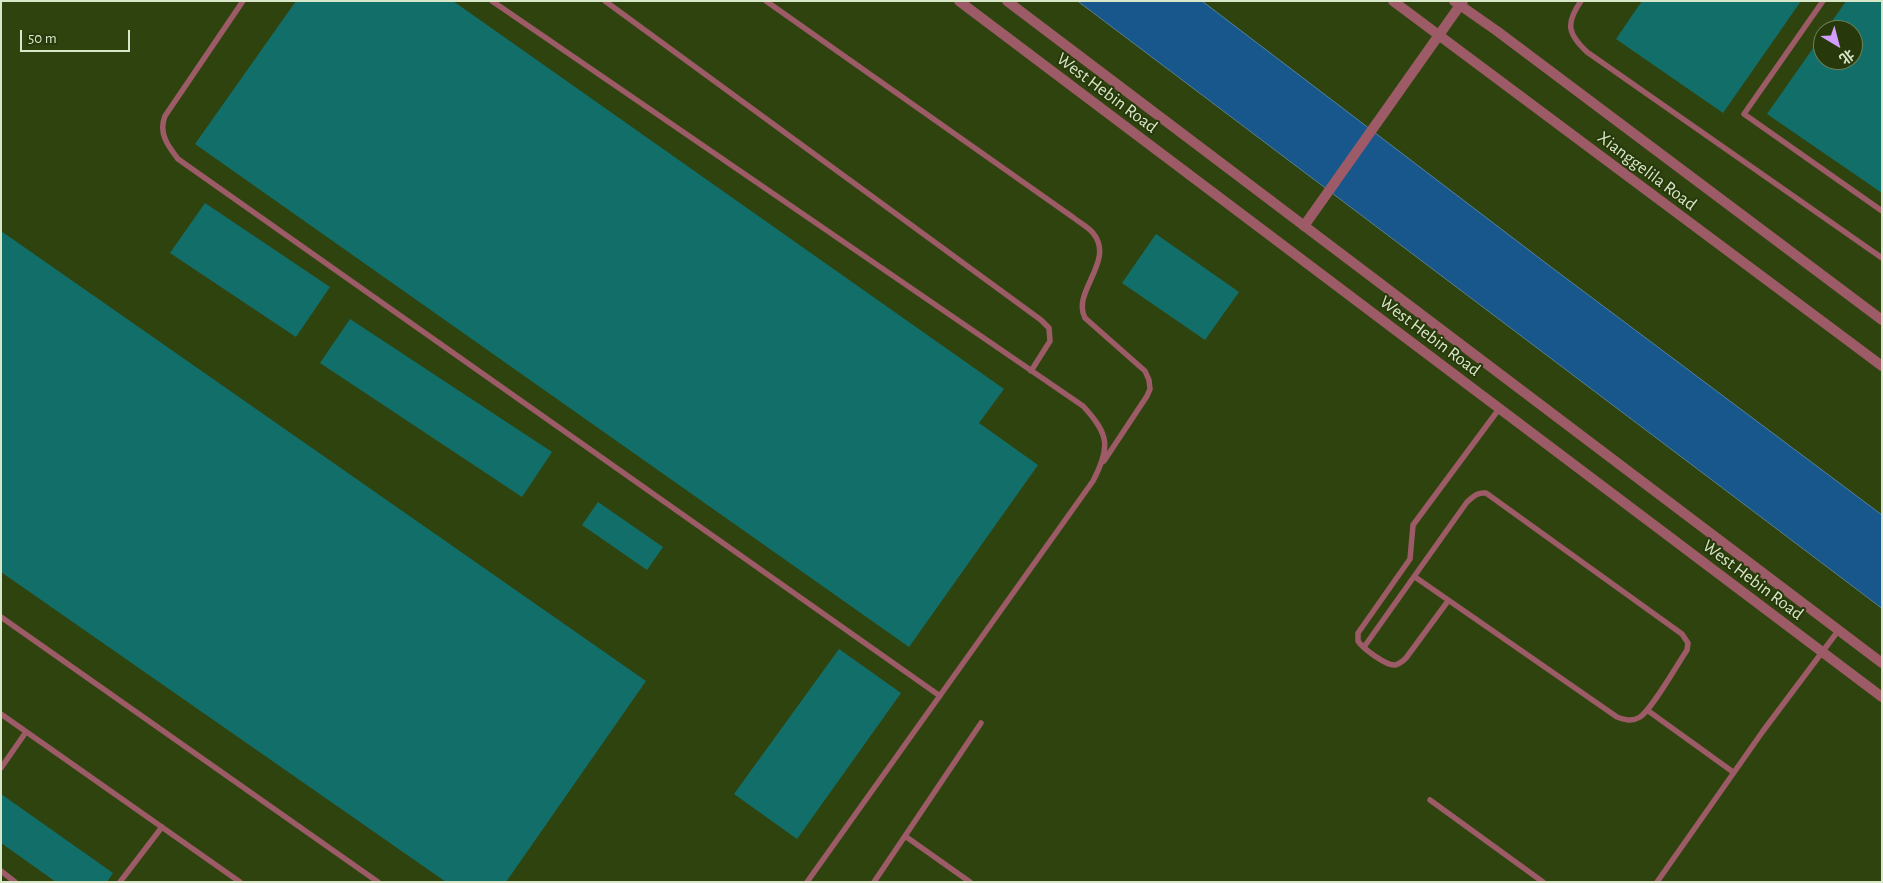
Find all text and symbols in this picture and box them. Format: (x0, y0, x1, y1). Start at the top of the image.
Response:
scale bar (22, 20, 132, 52)
north arrow (1813, 20, 1863, 70)
text: 50 m (28, 31, 57, 46)
text: 北 (1837, 46, 1856, 66)
street label: West Hebin Road (1052, 48, 1162, 138)
street label: Xianggelila Road (1593, 127, 1701, 215)
street label: West Hebin Road (1375, 291, 1485, 381)
street label: West Hebin Road (1698, 535, 1808, 625)

